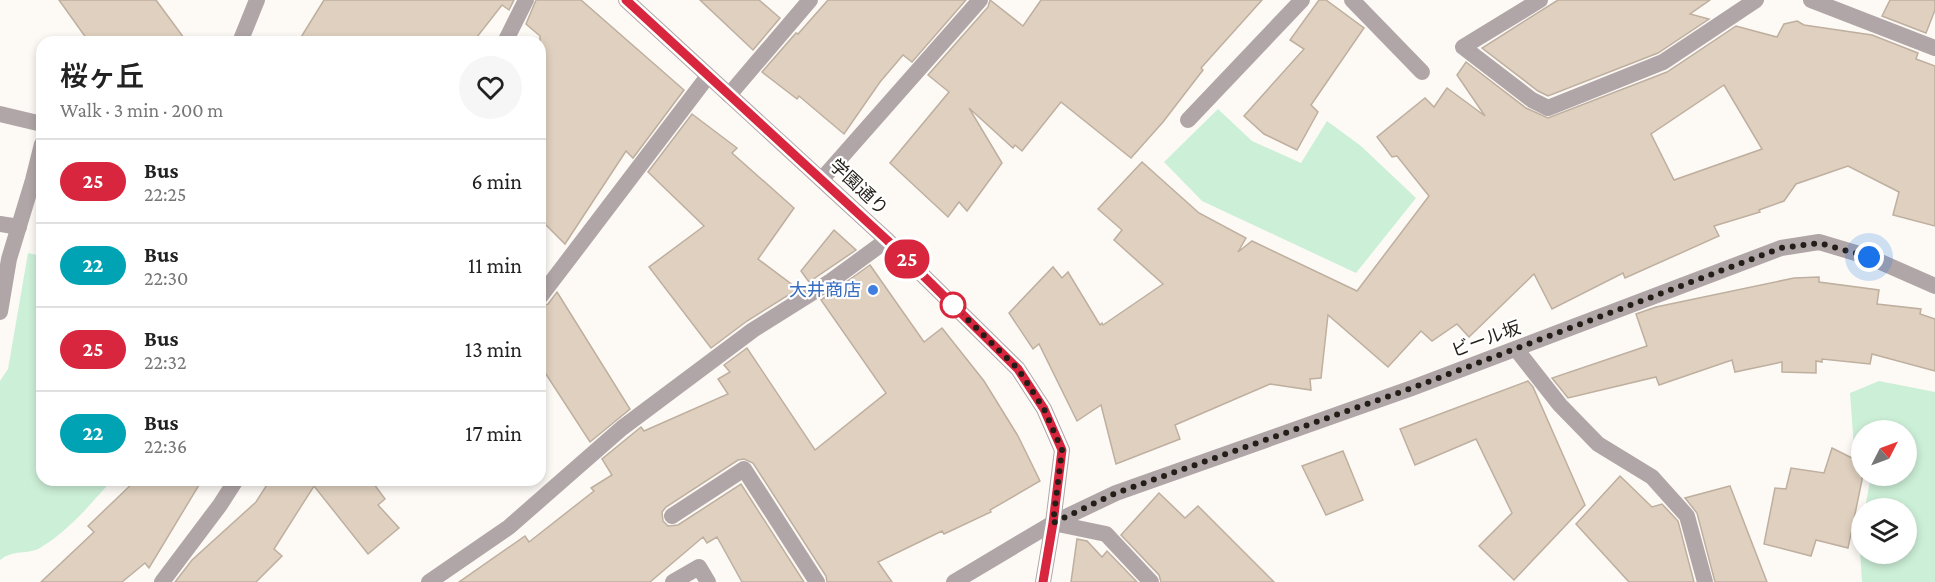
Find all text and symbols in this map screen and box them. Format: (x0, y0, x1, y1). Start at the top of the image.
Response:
button: heart (459, 56, 522, 119)
text: 桜ヶ丘 (60, 61, 144, 92)
text: Walk · 3 min · 200 m (60, 99, 223, 121)
street label: 学園通り (826, 155, 892, 219)
text: Bus (144, 158, 178, 183)
text: 25 (83, 169, 104, 193)
text: 6 min (471, 169, 522, 194)
text: 22:25 (144, 183, 187, 205)
line badge: 25 (880, 240, 934, 278)
text: Bus (144, 242, 178, 267)
your location (1854, 242, 1884, 272)
text: 25 (897, 247, 918, 271)
text: 22 (82, 253, 104, 277)
text: 11 min (468, 253, 522, 278)
text: 22:30 (144, 267, 188, 289)
place label: 大井商店 (789, 280, 861, 300)
marker: 大井商店 (866, 283, 880, 297)
unlabelled marker (940, 292, 966, 318)
street label: ビール坂 (1449, 317, 1523, 361)
text: Bus (144, 326, 178, 351)
text: 25 (83, 337, 104, 361)
text: 13 min (465, 337, 522, 362)
text: 22:32 (144, 351, 186, 373)
text: Bus (144, 410, 178, 435)
north arrow (1851, 420, 1917, 486)
map controls (1851, 420, 1917, 564)
text: 22 (82, 421, 104, 445)
text: 17 min (465, 421, 522, 446)
text: 22:36 (144, 435, 187, 457)
button: layers (1851, 498, 1917, 564)

